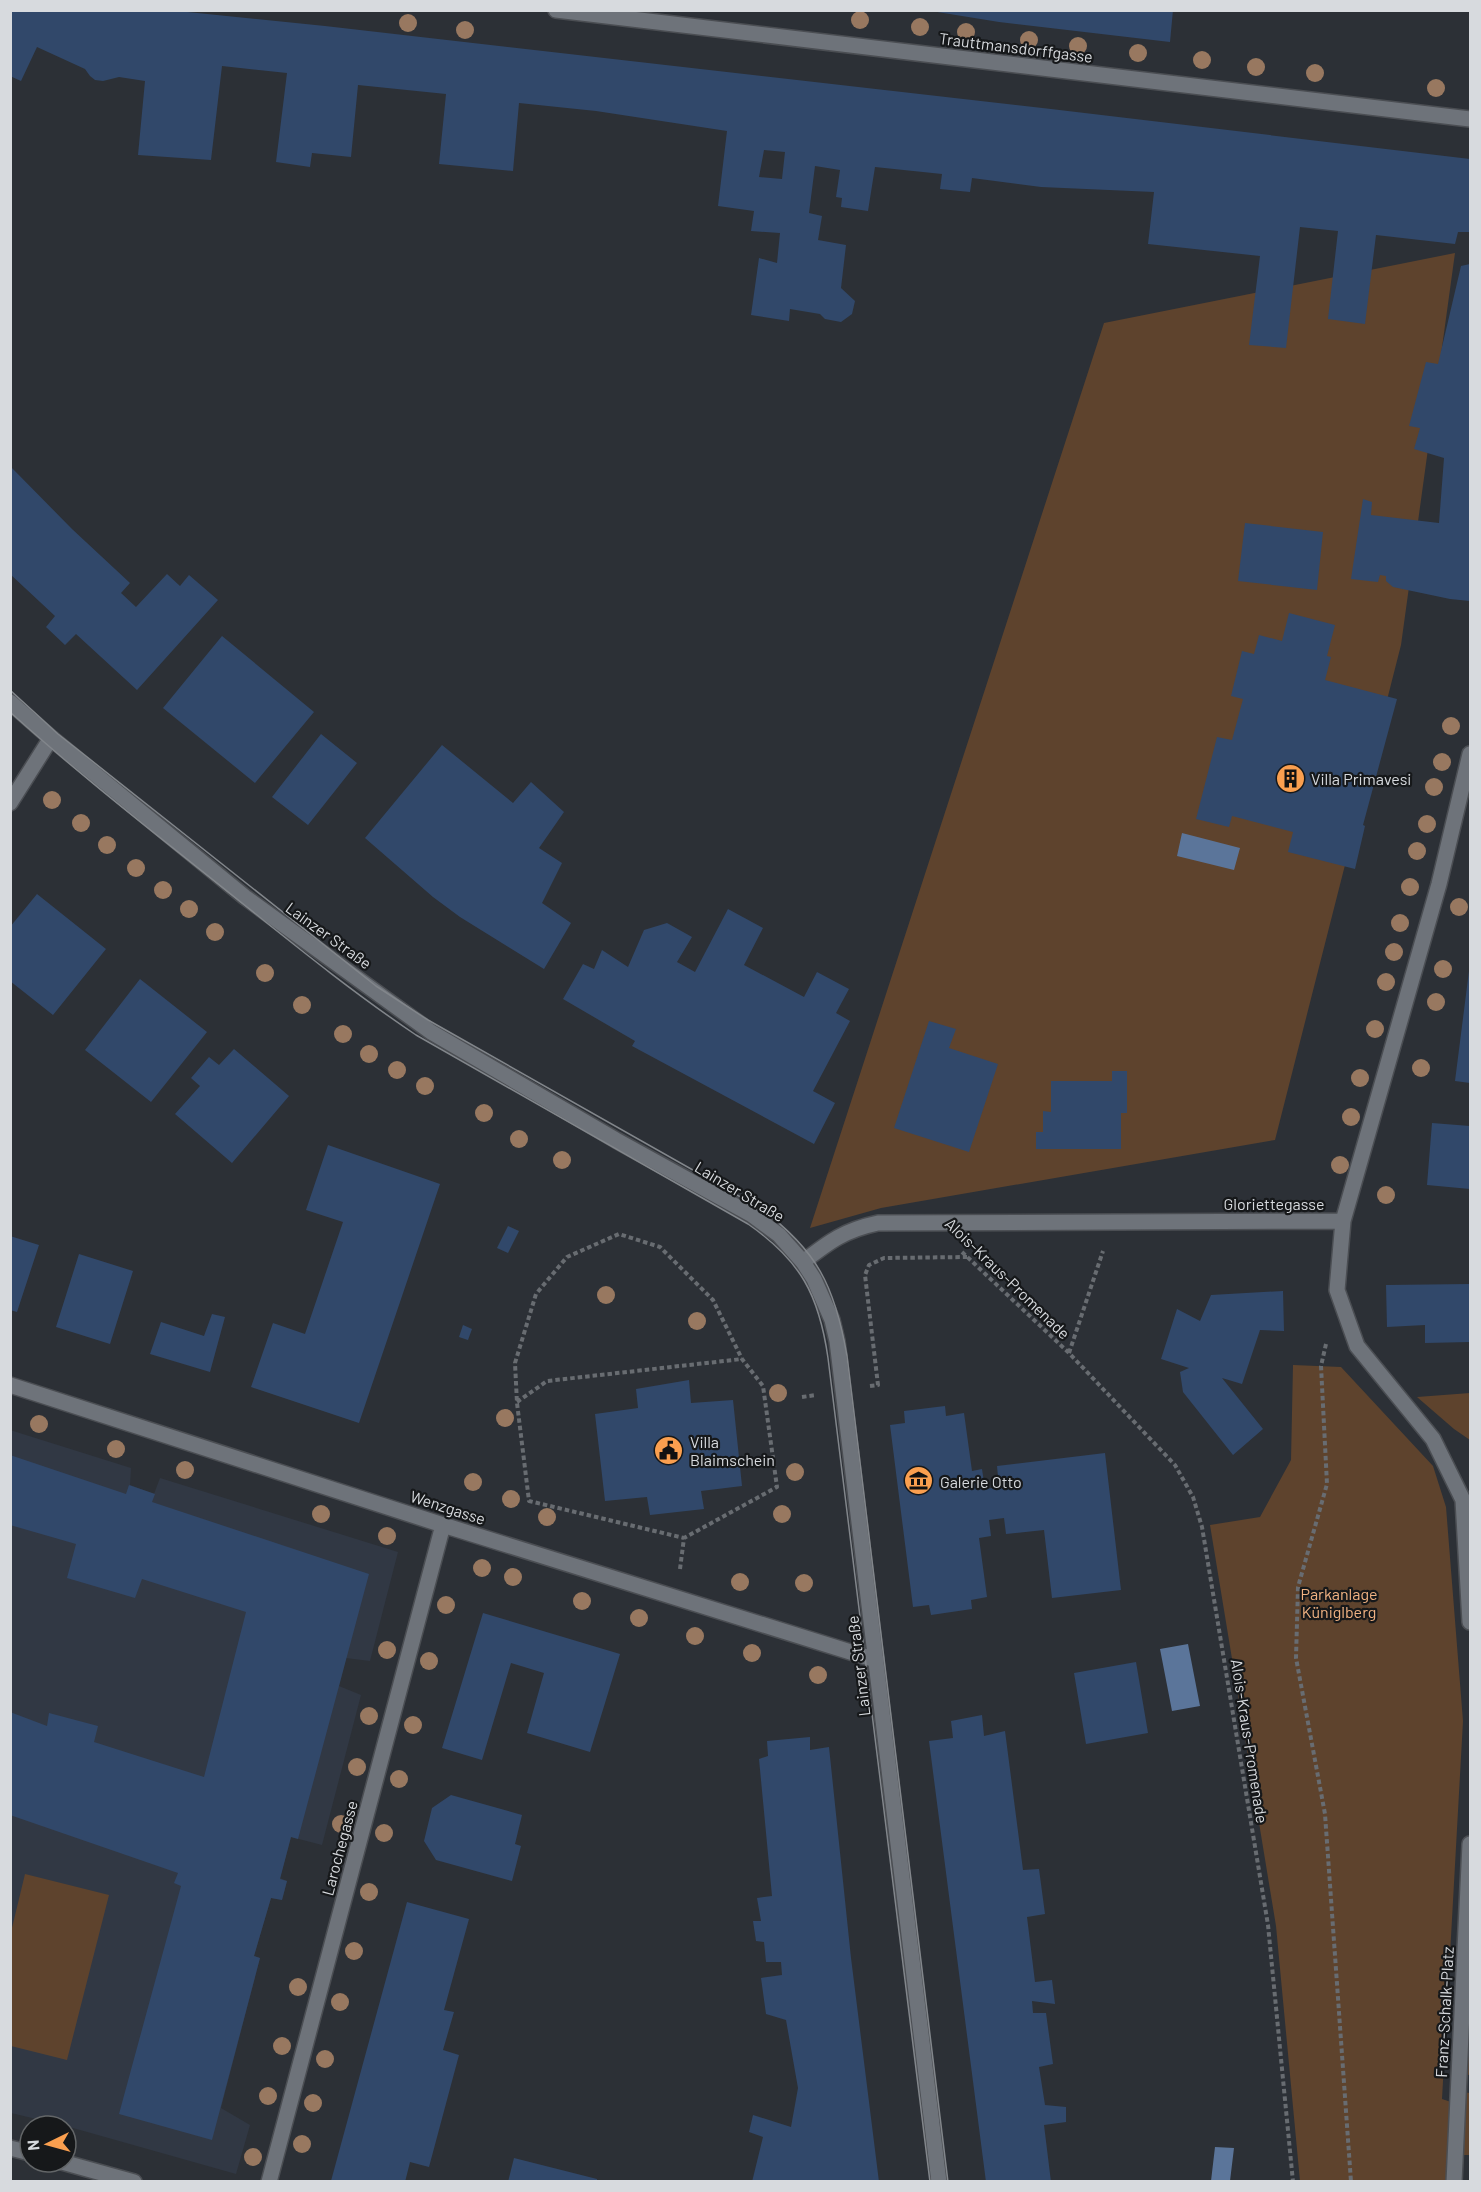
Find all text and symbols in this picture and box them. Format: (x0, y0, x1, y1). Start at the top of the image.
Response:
street label: Trauttmansdorffgasse (938, 28, 1094, 66)
building icon: Villa Primavesi (1274, 762, 1306, 794)
place label: Villa Primavesi (1311, 769, 1411, 788)
street label: Lainzer Straße (282, 898, 376, 972)
street label: Lainzer Straße (692, 1157, 788, 1225)
street label: Gloriettegasse (1224, 1194, 1324, 1213)
street label: Alois-Kraus-Promenade (942, 1213, 1074, 1343)
place label: Villa Blaimschein (690, 1432, 775, 1469)
public building icon: Villa Blaimschein (653, 1434, 685, 1466)
museum icon: Galerie Otto (903, 1465, 935, 1497)
place label: Galerie Otto (940, 1472, 1022, 1491)
street label: Wenzgasse (408, 1486, 488, 1528)
park label: Parkanlage Küniglberg (1300, 1584, 1378, 1621)
street label: Lainzer Straße (842, 1615, 874, 1717)
street label: Alois-Kraus-Promenade (1228, 1657, 1272, 1825)
street label: Larochegasse (317, 1798, 361, 1898)
street label: Franz-Schalk-Platz (1431, 1946, 1457, 2078)
north arrow (18, 2114, 78, 2174)
text: N (23, 2139, 42, 2151)

